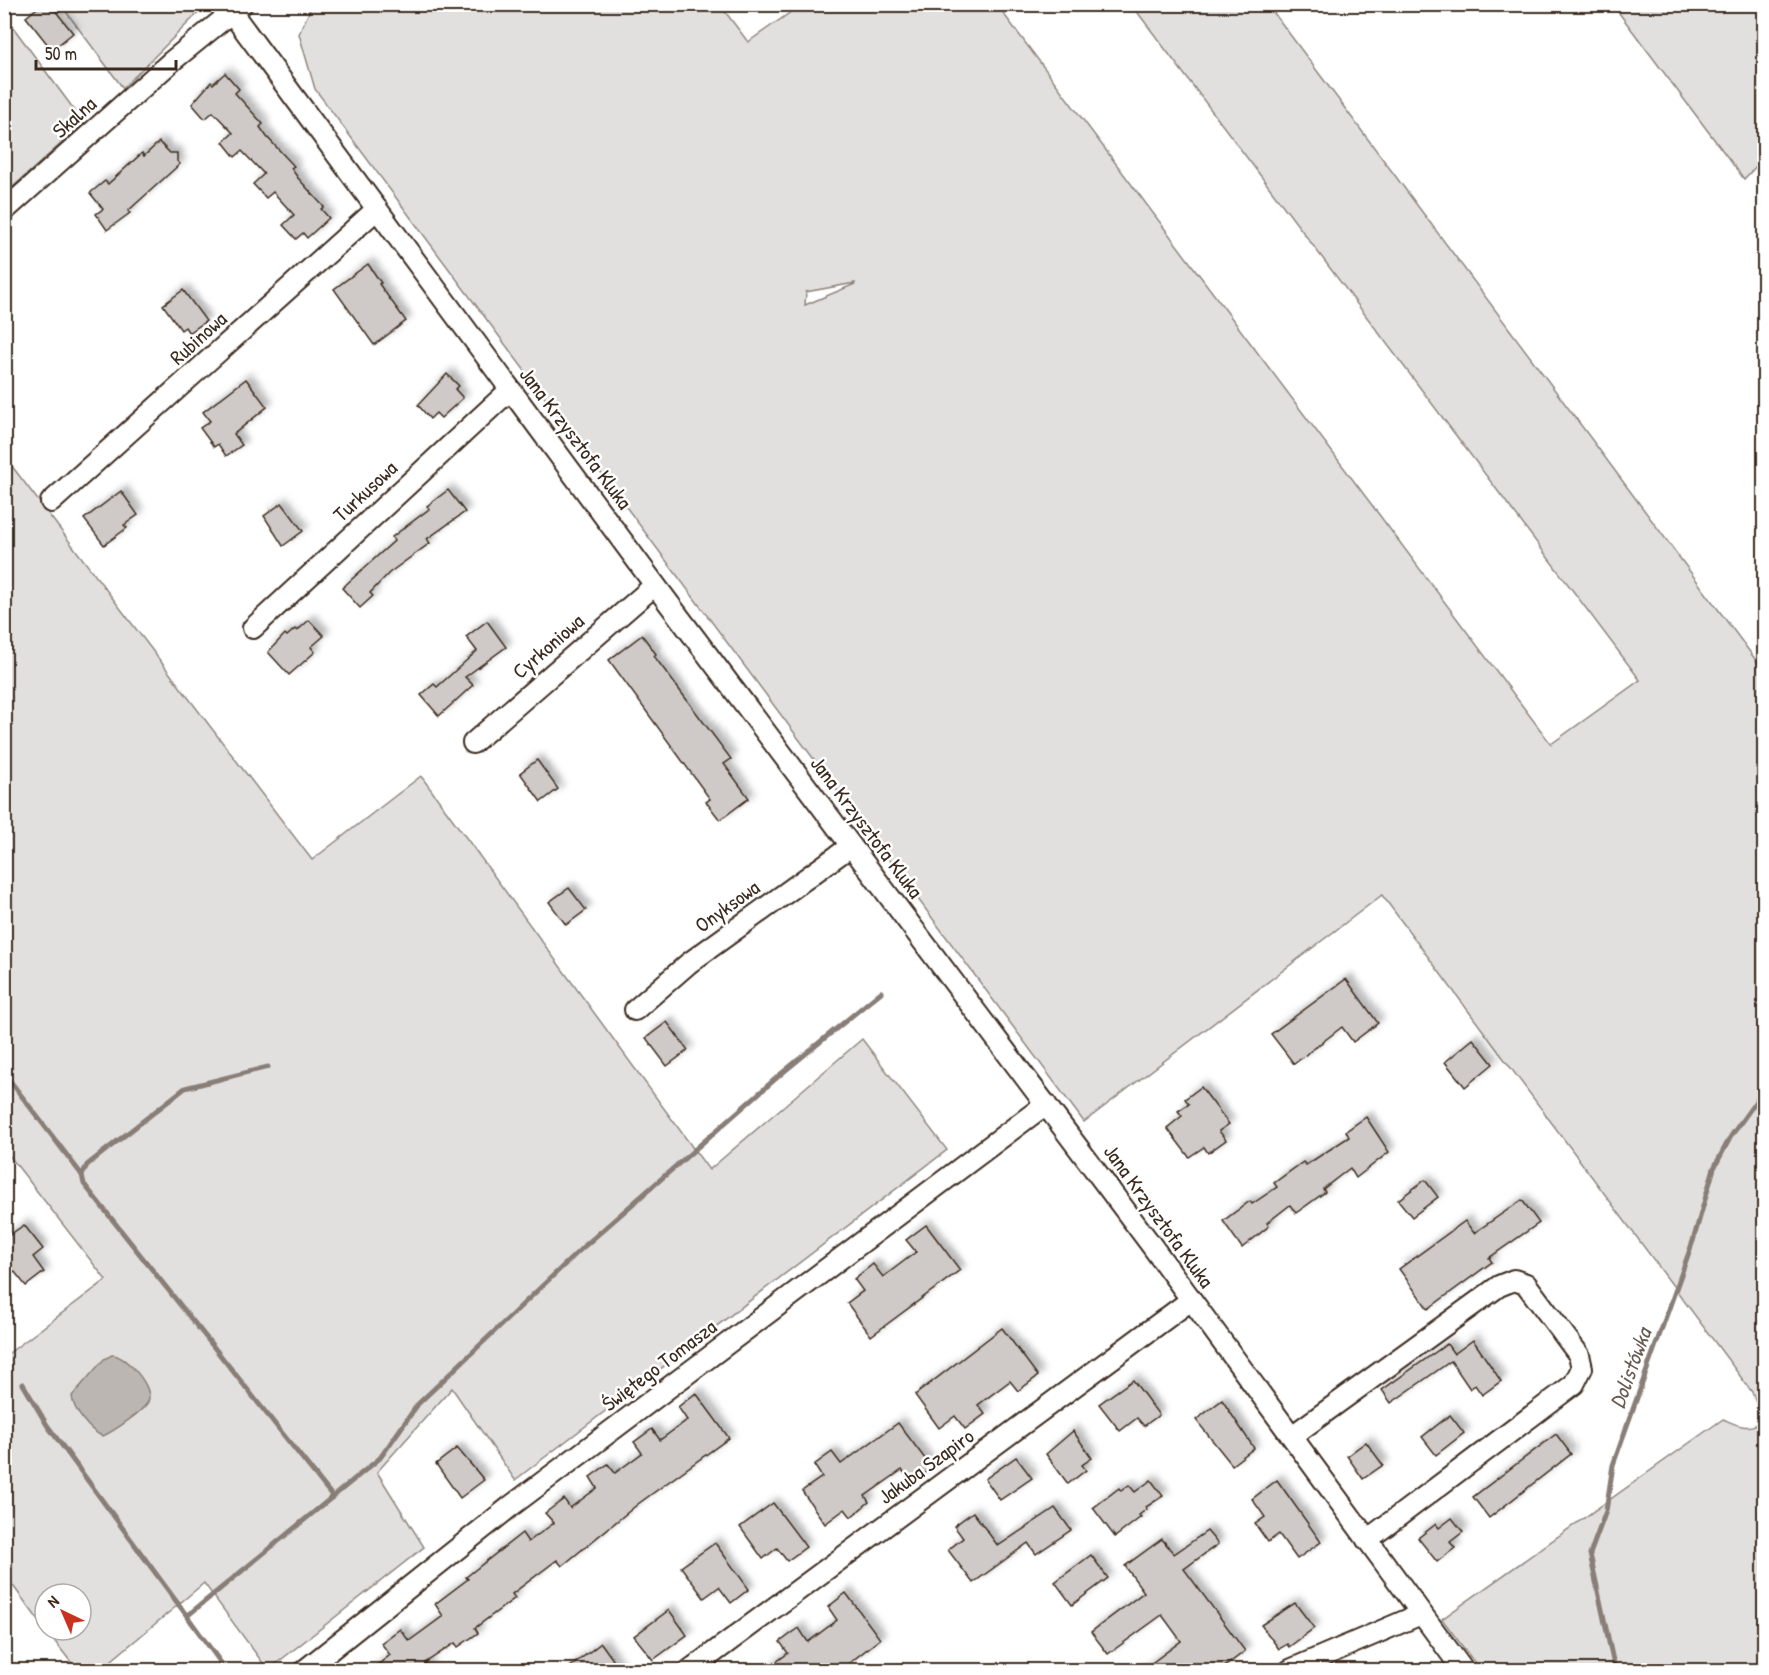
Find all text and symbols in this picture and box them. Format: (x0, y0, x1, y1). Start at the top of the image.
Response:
scale bar (36, 33, 176, 71)
text: 50 m (45, 41, 77, 66)
street label: Skalna (46, 90, 102, 144)
street label: Rubinowa (163, 305, 233, 371)
street label: Jana Krzysztofa Kluka (513, 361, 639, 515)
street label: Turkusowa (327, 454, 403, 528)
street label: Cyrkoniowa (506, 607, 590, 685)
street label: Jana Krzysztofa Kluka (804, 750, 930, 904)
street label: Onyksowa (689, 873, 765, 939)
street label: Jana Krzysztofa Kluka (1097, 1138, 1221, 1294)
street label: Świętego Tomasza (596, 1312, 722, 1418)
water label: Dolistówka (1602, 1322, 1659, 1412)
street label: Jakuba Szapiro (872, 1421, 980, 1511)
north arrow (33, 1582, 93, 1642)
text: N (42, 1590, 64, 1612)

